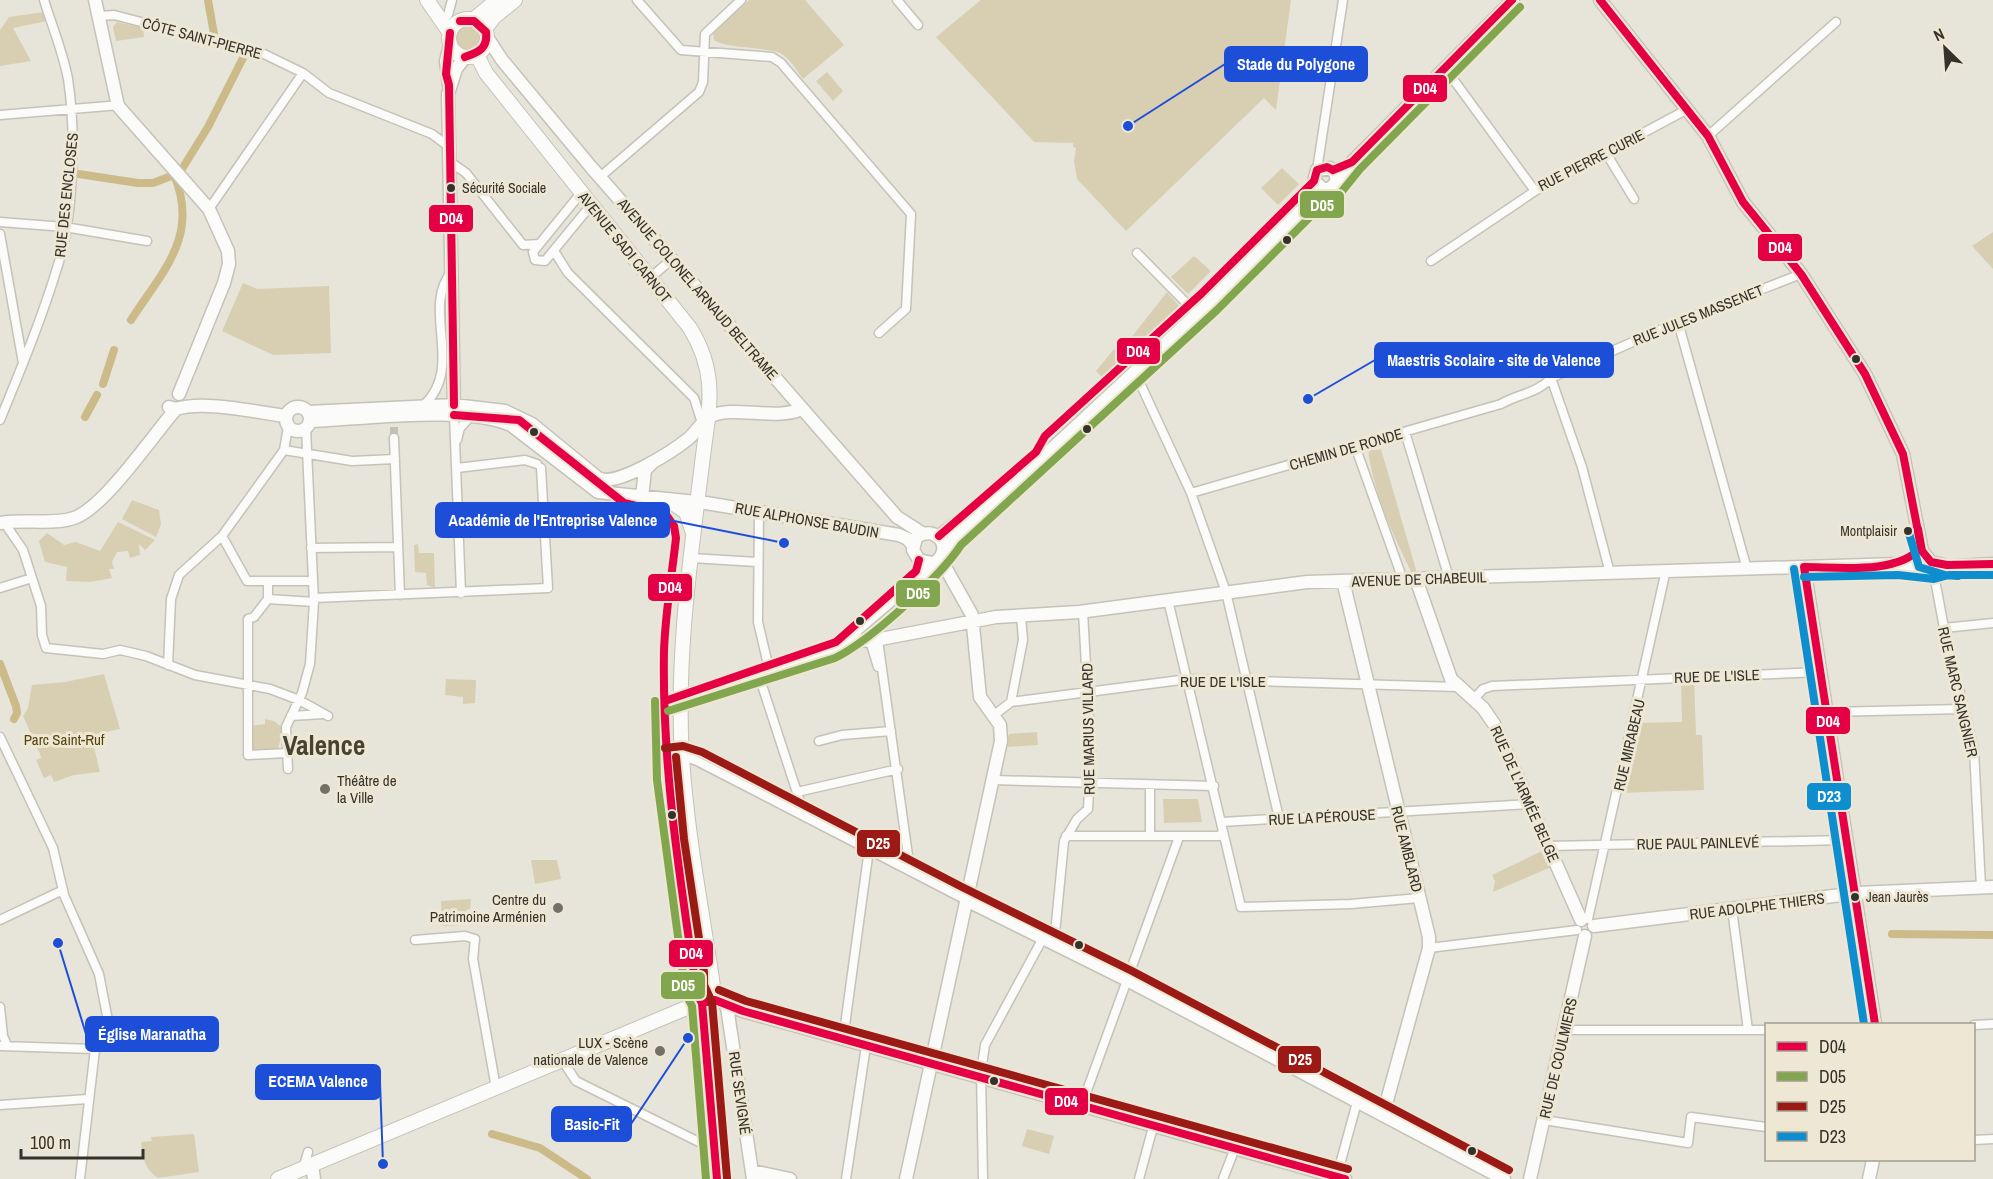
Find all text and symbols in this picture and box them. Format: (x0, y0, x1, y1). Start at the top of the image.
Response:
street label: CÔTE SAINT-PIERRE (140, 12, 264, 64)
north arrow (1915, 18, 1975, 78)
text: N (1930, 22, 1948, 46)
callout: Stade du Polygone (1225, 47, 1367, 81)
text: Stade du Polygone (1237, 53, 1355, 75)
line badge: D04 (1402, 74, 1448, 103)
text: D04 (1413, 77, 1438, 99)
street label: RUE PIERRE CURIE (1534, 124, 1648, 196)
street label: RUE DES ENCLOSES (49, 132, 83, 258)
place label: Sécurité Sociale (462, 179, 546, 197)
marker: Sécurité Sociale (445, 182, 457, 194)
street label: AVENUE SADI CARNOT (573, 186, 677, 307)
line badge: D05 (1299, 190, 1345, 219)
street label: AVENUE COLONEL ARNAUD BELTRAME (612, 193, 783, 385)
text: D05 (1310, 194, 1334, 216)
line badge: D04 (428, 204, 474, 233)
text: D04 (439, 207, 464, 229)
line badge: D04 (1757, 233, 1803, 262)
unlabelled marker (1281, 234, 1293, 246)
text: D04 (1768, 236, 1793, 258)
street label: RUE JULES MASSENET (1630, 279, 1767, 351)
line badge: D04 (1116, 337, 1161, 365)
text: D04 (1126, 340, 1151, 362)
callout: Maestris Scolaire - site de Valence (1375, 343, 1613, 377)
text: Maestris Scolaire - site de Valence (1387, 349, 1601, 371)
unlabelled marker (1850, 353, 1862, 365)
unlabelled marker (1081, 423, 1093, 435)
street label: CHEMIN DE RONDE (1287, 423, 1405, 475)
unlabelled marker (528, 426, 540, 438)
street label: RUE ALPHONSE BAUDIN (733, 497, 881, 543)
callout: Académie de l'Entreprise Valence (436, 503, 669, 537)
text: Académie de l'Entreprise Valence (449, 509, 657, 531)
place label: Montplaisir (1840, 522, 1897, 540)
marker: Montplaisir (1902, 525, 1914, 537)
street label: AVENUE DE CHABEUIL (1350, 566, 1487, 592)
line badge: D04 (647, 573, 693, 602)
text: D04 (658, 576, 683, 598)
line badge: D05 (895, 579, 941, 608)
text: D05 (906, 582, 930, 604)
unlabelled marker (854, 615, 866, 627)
street label: RUE MARC SANGNIER (1933, 625, 1983, 759)
street label: RUE MARIUS VILLARD (1076, 663, 1100, 795)
street label: RUE DE L'ISLE (1674, 664, 1760, 688)
street label: RUE DE L'ISLE (1180, 671, 1266, 692)
street label: RUE MIRABEAU (1608, 697, 1650, 793)
line badge: D04 (1805, 706, 1851, 735)
text: D04 (1816, 710, 1841, 732)
street label: RUE DE L'ARMÉE BELGE (1485, 722, 1565, 866)
district label: Valence (283, 727, 365, 763)
park label: Parc Saint-Ruf (24, 729, 105, 750)
place label: Théâtre de la Ville (337, 770, 397, 808)
marker: Théâtre de la Ville (318, 782, 332, 796)
line badge: D23 (1806, 782, 1852, 811)
text: D23 (1817, 785, 1841, 807)
street label: RUE LA PÉROUSE (1268, 804, 1376, 830)
street label: RUE AMBLARD (1386, 804, 1428, 894)
unlabelled marker (666, 809, 678, 821)
line badge: D25 (856, 829, 901, 858)
street label: RUE PAUL PAINLEVÉ (1636, 831, 1760, 855)
text: D25 (866, 832, 890, 854)
street label: RUE ADOLPHE THIERS (1688, 887, 1826, 925)
place label: Jean Jaurès (1866, 888, 1929, 906)
place label: Centre du Patrimoine Arménien (430, 889, 546, 927)
marker: Jean Jaurès (1849, 891, 1861, 903)
marker: Centre du Patrimoine Arménien (551, 901, 565, 915)
line badge: D04 (668, 939, 714, 968)
unlabelled marker (1073, 939, 1085, 951)
text: D04 (679, 942, 704, 964)
line badge: D05 (660, 971, 706, 1000)
text: D05 (671, 974, 695, 996)
street label: RUE DE COULMIERS (1534, 996, 1582, 1120)
callout: Église Maranatha (86, 1017, 218, 1051)
text: Église Maranatha (98, 1023, 207, 1045)
legend (1765, 1023, 1975, 1161)
place label: LUX - Scène nationale de Valence (533, 1032, 648, 1070)
text: D04 (1819, 1034, 1846, 1059)
marker: LUX - Scène nationale de Valence (653, 1044, 667, 1058)
line badge: D25 (1277, 1045, 1322, 1074)
text: D25 (1288, 1048, 1312, 1070)
street label: RUE SEVIGNÉ (724, 1050, 756, 1136)
text: D05 (1819, 1064, 1846, 1089)
callout: ECEMA Valence (256, 1065, 380, 1099)
text: ECEMA Valence (268, 1070, 368, 1092)
unlabelled marker (988, 1075, 1000, 1087)
line badge: D04 (1044, 1087, 1089, 1116)
text: D04 (1054, 1090, 1079, 1112)
text: D25 (1819, 1094, 1846, 1119)
callout: Basic-Fit (552, 1107, 631, 1141)
text: Basic-Fit (564, 1113, 620, 1135)
scale bar (21, 1122, 142, 1160)
text: D23 (1819, 1124, 1846, 1149)
text: 100 m (30, 1130, 71, 1155)
unlabelled marker (1466, 1145, 1478, 1157)

